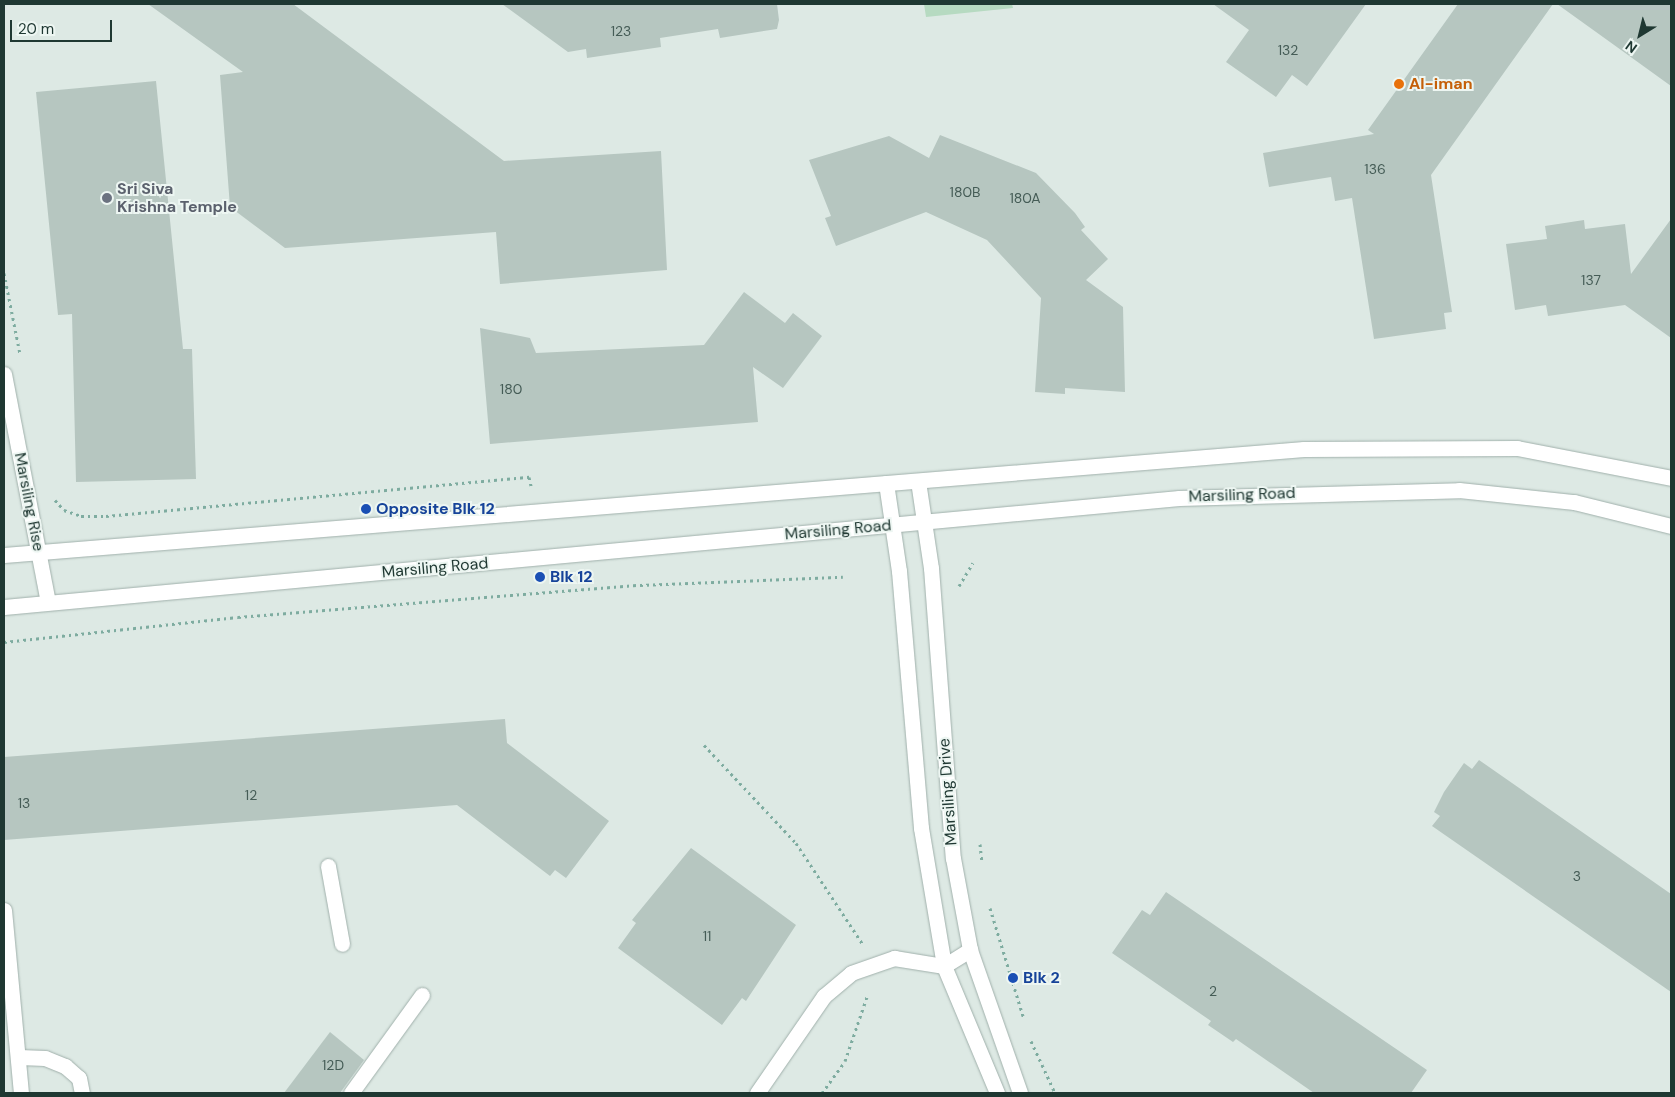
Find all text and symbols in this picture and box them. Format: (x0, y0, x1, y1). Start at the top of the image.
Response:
scale bar (12, 10, 115, 42)
north arrow (1615, 10, 1665, 60)
text: 20 m (18, 19, 54, 39)
house number: 123 (611, 23, 631, 39)
text: N (1622, 37, 1641, 57)
house number: 132 (1278, 42, 1298, 58)
place label: Al-iman (1409, 74, 1473, 94)
marker: Al-iman (1393, 78, 1405, 90)
house number: 136 (1364, 161, 1386, 177)
place label: Sri Siva Krishna Temple (117, 179, 237, 217)
house number: 180B (950, 184, 980, 200)
house number: 180A (1009, 190, 1041, 206)
marker: Sri Siva Krishna Temple (101, 192, 113, 204)
house number: 137 (1581, 272, 1601, 288)
house number: 180 (500, 381, 522, 397)
street label: Marsiling Rise (10, 451, 48, 553)
street label: Marsiling Road (1188, 484, 1296, 506)
place label: Opposite Blk 12 (376, 499, 495, 519)
marker: Opposite Blk 12 (360, 503, 372, 515)
street label: Marsiling Road (784, 516, 892, 544)
street label: Marsiling Road (381, 554, 489, 582)
place label: Blk 12 (550, 567, 593, 587)
marker: Blk 12 (534, 571, 546, 583)
street label: Marsiling Drive (935, 738, 961, 846)
house number: 12 (245, 787, 257, 803)
house number: 13 (18, 795, 30, 811)
house number: 3 (1573, 868, 1581, 884)
house number: 11 (703, 928, 711, 944)
place label: Blk 2 (1023, 968, 1060, 988)
marker: Blk 2 (1007, 972, 1019, 984)
house number: 2 (1209, 983, 1217, 999)
house number: 12D (322, 1057, 344, 1073)

